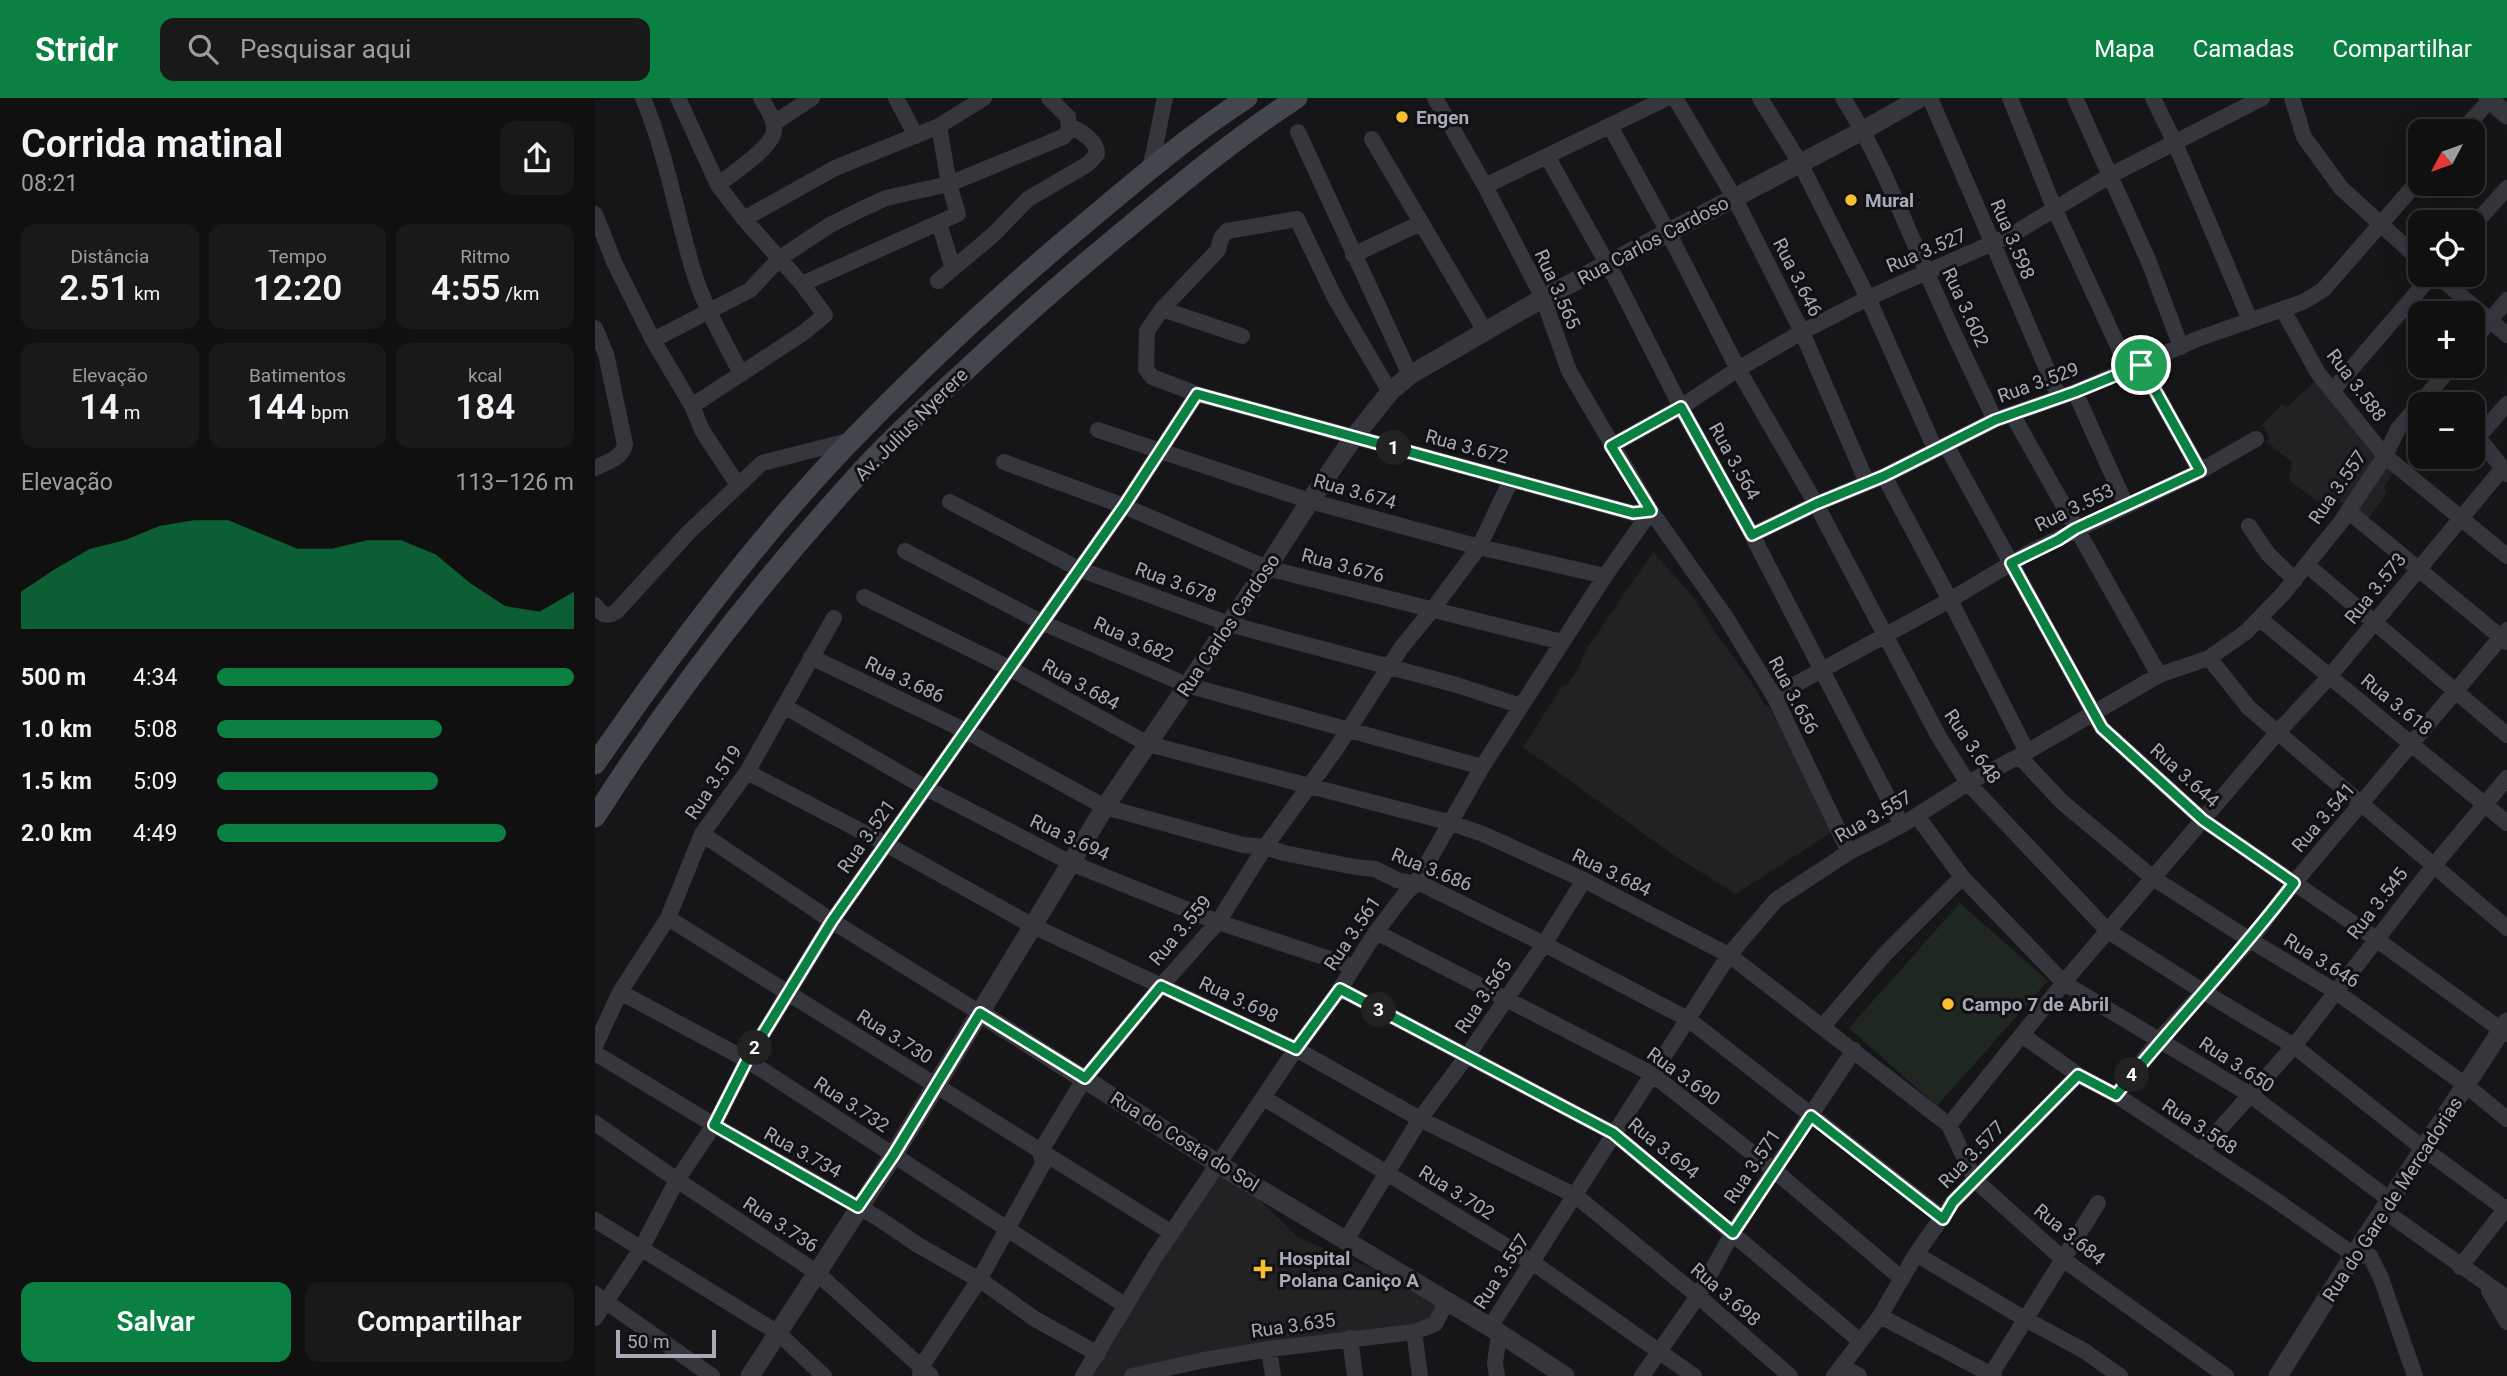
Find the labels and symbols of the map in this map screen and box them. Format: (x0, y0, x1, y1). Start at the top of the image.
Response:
place label: Engen (1416, 106, 1469, 129)
marker: Engen (1394, 109, 1410, 125)
north arrow (2408, 119, 2485, 196)
place label: Mural (1865, 189, 1914, 212)
street label: Rua Carlos Cardoso (1574, 191, 1733, 290)
marker: Mural (1843, 192, 1859, 208)
street label: Rua 3.598 (1985, 196, 2040, 283)
street label: Rua 3.527 (1883, 223, 1970, 278)
street label: Rua 3.646 (1768, 234, 1827, 320)
street label: Rua 3.565 (1530, 246, 1585, 333)
street label: Rua 3.602 (1937, 264, 1994, 351)
pin (2111, 335, 2171, 395)
street label: Rua 3.588 (2322, 344, 2391, 426)
street label: Rua 3.529 (1994, 357, 2082, 408)
street label: Av. Julius Nyerere (850, 363, 973, 486)
street label: Rua 3.564 (1704, 419, 1765, 504)
street label: Rua 3.672 (1423, 424, 1511, 469)
pin: 1 (1377, 430, 1411, 466)
street label: Rua 3.557 (2304, 446, 2371, 529)
street label: Rua 3.674 (1311, 469, 1399, 514)
street label: Rua 3.553 (2031, 478, 2117, 536)
street label: Rua 3.676 (1299, 543, 1387, 588)
street label: Rua 3.573 (2340, 548, 2411, 629)
street label: Rua Carlos Cardoso (1172, 549, 1285, 701)
street label: Rua 3.678 (1132, 557, 1220, 608)
street label: Rua 3.682 (1090, 612, 1177, 667)
street label: Rua 3.686 (861, 651, 948, 708)
street label: Rua 3.656 (1763, 652, 1824, 738)
street label: Rua 3.684 (1038, 654, 1124, 715)
street label: Rua 3.618 (2356, 669, 2437, 740)
street label: Rua 3.648 (1939, 705, 2006, 788)
street label: Rua 3.644 (2145, 738, 2224, 813)
street label: Rua 3.519 (680, 741, 747, 824)
street label: Rua 3.541 (2287, 778, 2360, 857)
street label: Rua 3.557 (1831, 785, 1916, 848)
street label: Rua 3.521 (833, 795, 900, 878)
street label: Rua 3.694 (1026, 809, 1113, 866)
street label: Rua 3.686 (1388, 843, 1476, 896)
street label: Rua 3.684 (1569, 843, 1655, 902)
street label: Rua 3.545 (2342, 863, 2413, 944)
street label: Rua 3.559 (1144, 890, 1216, 970)
street label: Rua 3.561 (1319, 892, 1386, 975)
street label: Rua 3.646 (2280, 928, 2364, 993)
street label: Rua 3.565 (1450, 955, 1517, 1038)
street label: Rua 3.698 (1195, 971, 1282, 1028)
pin: 3 (1361, 992, 1397, 1028)
place label: Campo 7 de Abril (1962, 993, 2109, 1016)
marker: Campo 7 de Abril (1940, 996, 1956, 1012)
street label: Rua 3.730 (853, 1004, 937, 1069)
pin: 2 (737, 1030, 773, 1066)
street label: Rua 3.650 (2195, 1032, 2279, 1097)
street label: Rua 3.690 (1643, 1042, 1725, 1111)
pin: 4 (2115, 1058, 2149, 1093)
street label: Rua 3.732 (810, 1072, 894, 1137)
street label: Rua do Costa do Sol (1106, 1086, 1263, 1196)
street label: Rua do Gare de Mercadorias (2318, 1093, 2467, 1306)
street label: Rua 3.568 (2158, 1094, 2242, 1159)
street label: Rua 3.694 (1623, 1113, 1704, 1184)
street label: Rua 3.577 (1934, 1116, 2009, 1193)
street label: Rua 3.734 (760, 1122, 846, 1183)
street label: Rua 3.571 (1719, 1125, 1786, 1208)
street label: Rua 3.702 (1415, 1160, 1499, 1225)
street label: Rua 3.736 (739, 1192, 823, 1257)
street label: Rua 3.684 (2029, 1199, 2110, 1270)
street label: Rua 3.557 (1469, 1229, 1534, 1313)
place label: Hospital Polana Caniço A (1279, 1247, 1419, 1292)
street label: Rua 3.698 (1686, 1258, 1765, 1331)
marker: Hospital Polana Caniço A (1253, 1259, 1273, 1279)
street label: Rua 3.635 (1249, 1308, 1337, 1343)
scale bar (616, 1327, 716, 1359)

